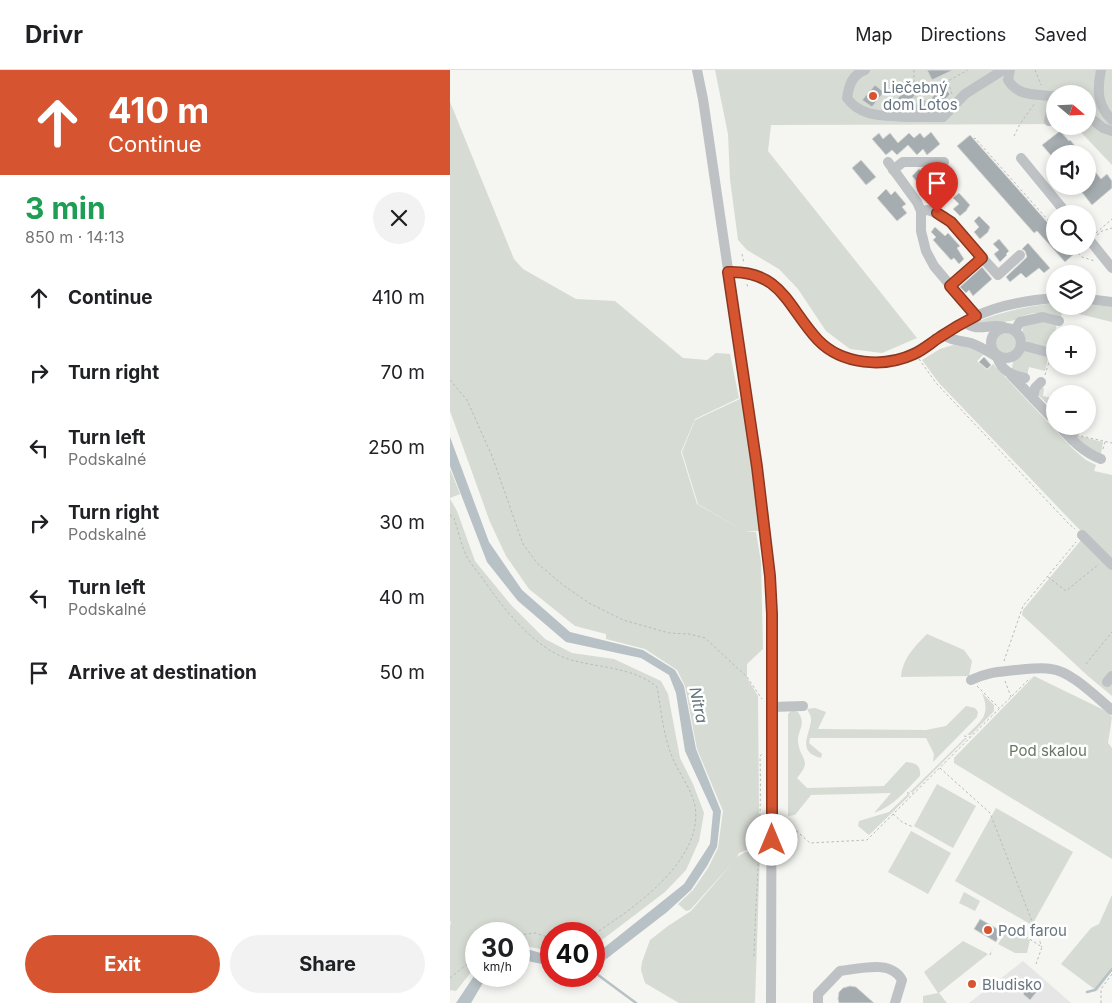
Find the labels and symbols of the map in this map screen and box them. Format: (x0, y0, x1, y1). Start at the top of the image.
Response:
place label: Liečebný dom Lotos (883, 78, 958, 114)
north arrow (1046, 85, 1096, 135)
marker: Liečebný dom Lotos (867, 90, 879, 102)
pin (916, 162, 958, 213)
water label: Nitra (685, 685, 713, 725)
park label: Pod skalou (1009, 741, 1087, 760)
position arrow (745, 813, 797, 865)
place label: Pod farou (998, 921, 1067, 940)
speed limit sign: 40 (540, 922, 605, 987)
marker: Pod farou (982, 924, 994, 936)
place label: Bludisko (982, 975, 1042, 994)
marker: Bludisko (966, 978, 978, 990)

